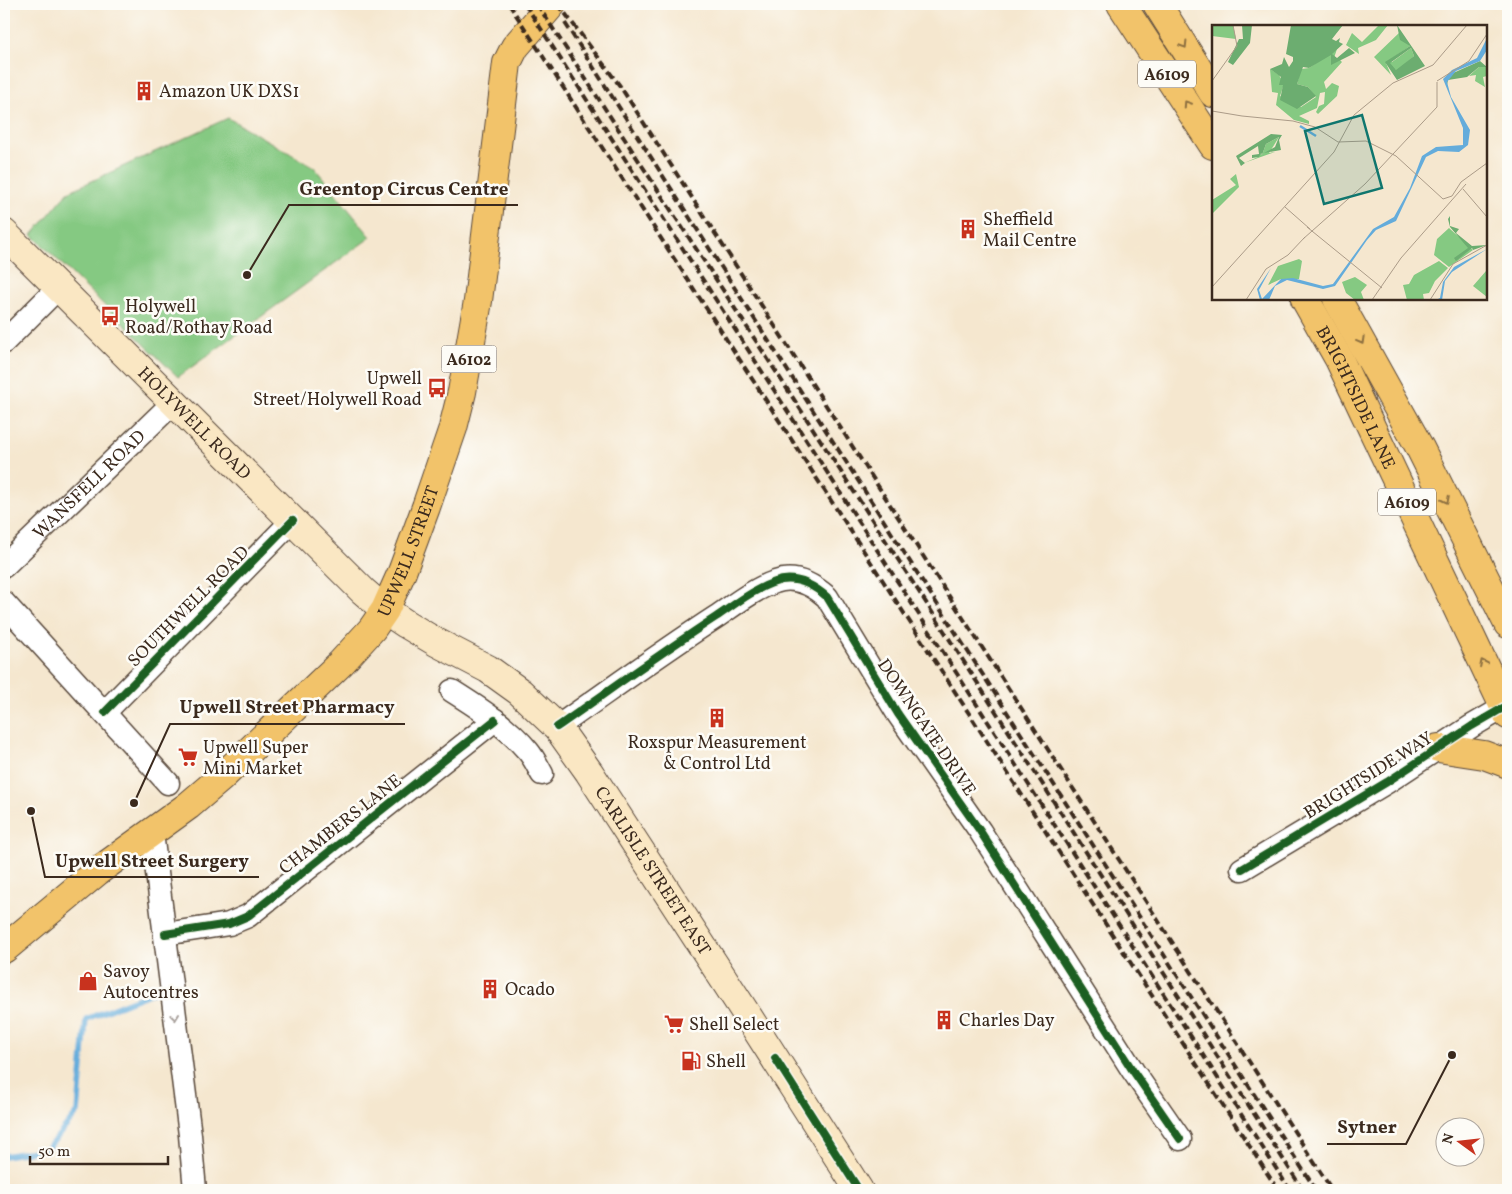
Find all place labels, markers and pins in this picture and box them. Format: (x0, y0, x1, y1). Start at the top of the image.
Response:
building icon: Amazon UK DXS1 (133, 80, 155, 102)
place label: Amazon UK DXS1 (159, 80, 300, 105)
callout: Greentop Circus Centre (289, 171, 518, 205)
place label: Sheffield Mail Centre (983, 208, 1077, 254)
building icon: Sheffield Mail Centre (957, 218, 979, 240)
place label: Holywell Road/Rothay Road (125, 295, 273, 341)
bus stop icon: Holywell Road/Rothay Road (99, 305, 121, 327)
place label: Upwell Street/Holywell Road (253, 367, 422, 413)
bus stop icon: Upwell Street/Holywell Road (426, 377, 448, 399)
callout: Upwell Street Pharmacy (170, 690, 405, 724)
building icon: Roxspur Measurement & Control Ltd (706, 707, 728, 729)
place label: Roxspur Measurement & Control Ltd (627, 731, 807, 777)
place label: Upwell Super Mini Market (203, 736, 309, 782)
supermarket icon: Upwell Super Mini Market (177, 746, 199, 768)
callout: Upwell Street Surgery (45, 843, 259, 877)
place label: Savoy Autocentres (103, 960, 199, 1006)
shop icon: Savoy Autocentres (77, 970, 99, 992)
building icon: Ocado (479, 978, 501, 1000)
place label: Ocado (505, 978, 555, 1003)
building icon: Charles Day (933, 1009, 955, 1031)
place label: Charles Day (959, 1009, 1055, 1034)
supermarket icon: Shell Select (663, 1013, 685, 1035)
place label: Shell Select (689, 1013, 779, 1038)
fuel station icon: Shell (680, 1050, 702, 1072)
place label: Shell (706, 1050, 746, 1075)
callout: Sytner (1327, 1110, 1406, 1144)

